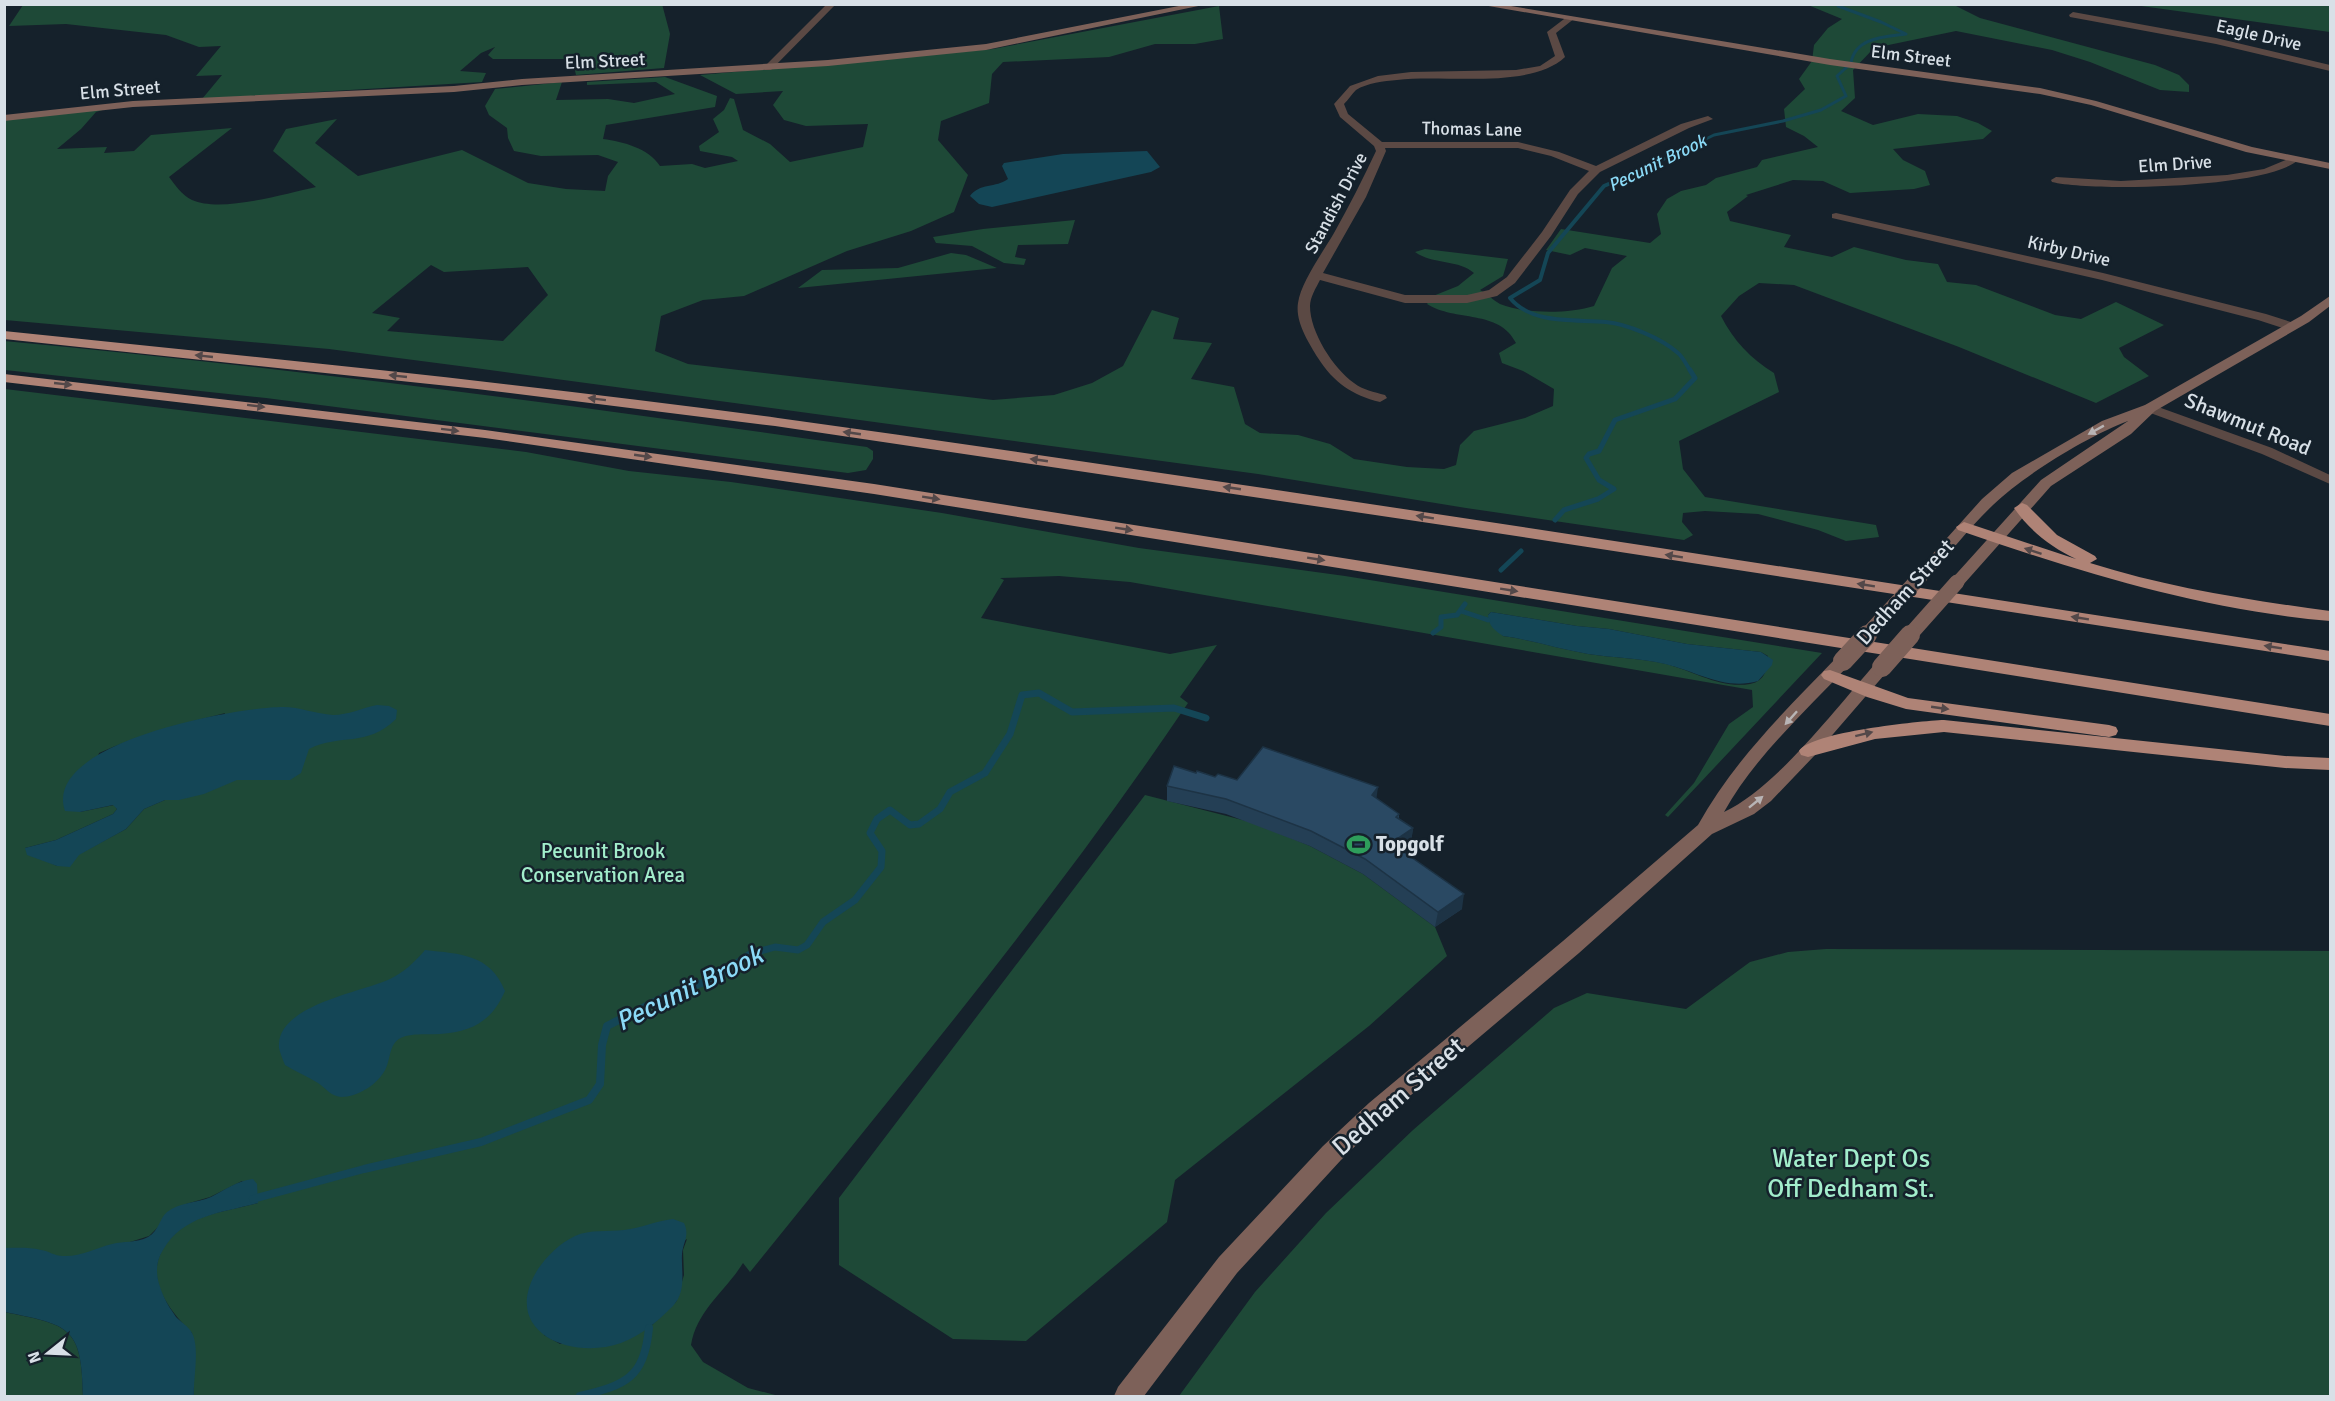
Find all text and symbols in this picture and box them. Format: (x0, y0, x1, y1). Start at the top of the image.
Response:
street label: Eagle Drive (2214, 15, 2304, 55)
street label: Elm Street (1870, 40, 1952, 72)
street label: Elm Street (564, 48, 646, 74)
street label: Elm Street (79, 76, 161, 104)
street label: Thomas Lane (1422, 117, 1522, 141)
water label: Pecunit Brook (1604, 129, 1711, 196)
street label: Standish Drive (1300, 149, 1372, 257)
street label: Elm Drive (2137, 150, 2213, 178)
street label: Kirby Drive (2025, 231, 2113, 271)
one-way arrow (195, 351, 214, 361)
one-way arrow (389, 371, 408, 381)
one-way arrow (53, 379, 72, 389)
street label: Shawmut Road (2181, 387, 2315, 461)
one-way arrow (587, 394, 606, 404)
one-way arrow (247, 401, 266, 411)
one-way arrow (441, 425, 460, 435)
one-way arrow (2087, 425, 2104, 435)
one-way arrow (843, 428, 862, 437)
one-way arrow (634, 451, 653, 460)
one-way arrow (1030, 455, 1049, 464)
one-way arrow (1223, 484, 1242, 493)
one-way arrow (922, 494, 941, 503)
one-way arrow (1415, 513, 1434, 522)
one-way arrow (1115, 524, 1134, 533)
street label: Dedham Street (1851, 534, 1959, 650)
one-way arrow (2023, 545, 2041, 555)
one-way arrow (1664, 551, 1683, 560)
one-way arrow (1307, 555, 1326, 564)
one-way arrow (1857, 581, 1876, 590)
one-way arrow (1500, 585, 1519, 594)
one-way arrow (2070, 613, 2089, 622)
one-way arrow (2263, 642, 2282, 651)
one-way arrow (1931, 703, 1950, 713)
one-way arrow (1785, 710, 1798, 725)
one-way arrow (1855, 729, 1873, 739)
one-way arrow (1748, 796, 1763, 809)
sports icon: Topgolf (1345, 831, 1371, 857)
place label: Topgolf (1376, 831, 1445, 857)
park label: Pecunit Brook Conservation Area (521, 838, 685, 888)
water label: Pecunit Brook (610, 938, 771, 1038)
street label: Dedham Street (1326, 1030, 1471, 1163)
park label: Water Dept Os Off Dedham St. (1767, 1143, 1935, 1205)
north arrow (18, 1323, 78, 1383)
text: N (23, 1349, 46, 1366)

